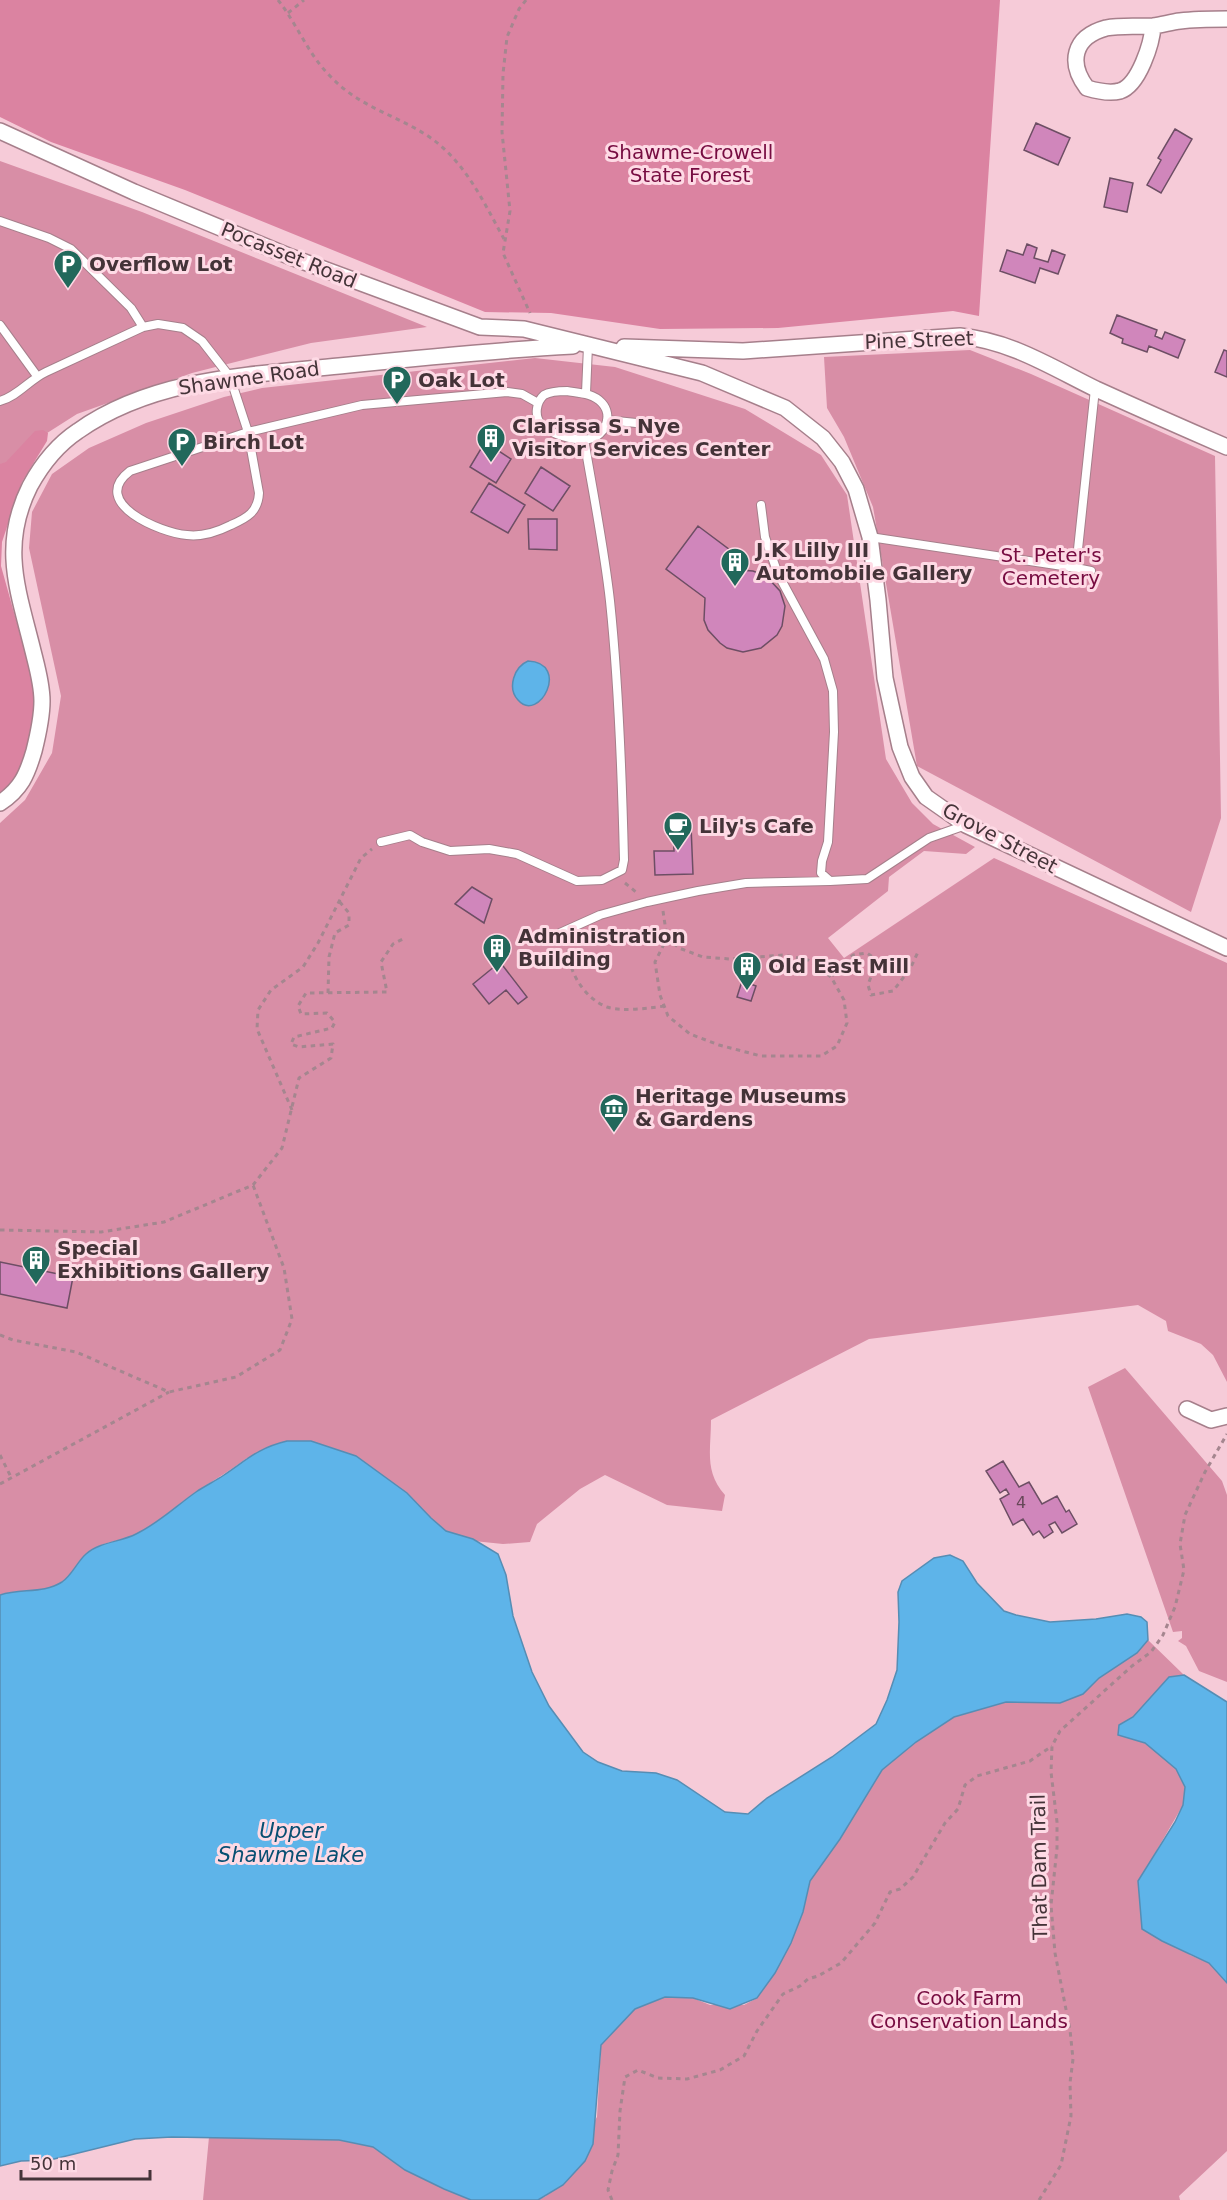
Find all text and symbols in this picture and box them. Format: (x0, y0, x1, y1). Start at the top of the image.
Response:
park label: Shawme-Crowell State Forest (607, 140, 773, 187)
street label: Pocasset Road (218, 217, 360, 293)
parking icon: Overflow Lot (52, 248, 84, 290)
place label: Overflow Lot (89, 252, 233, 276)
street label: Pine Street (864, 326, 974, 354)
street label: Shawme Road (177, 356, 321, 400)
parking icon: Oak Lot (381, 364, 413, 406)
place label: Oak Lot (418, 368, 505, 392)
place label: Clarissa S. Nye Visitor Services Center (512, 414, 770, 461)
building icon: Clarissa S. Nye Visitor Services Center (475, 422, 507, 464)
parking icon: Birch Lot (166, 426, 198, 468)
place label: Birch Lot (203, 430, 305, 454)
place label: J.K Lilly III Automobile Gallery (754, 538, 972, 585)
park label: St. Peter's Cemetery (1000, 543, 1102, 590)
building icon: J.K Lilly III Automobile Gallery (719, 546, 751, 588)
street label: Grove Street (938, 798, 1062, 878)
cafe icon: Lily's Cafe (662, 810, 694, 852)
place label: Lily's Cafe (699, 814, 814, 838)
place label: Administration Building (518, 924, 686, 971)
building icon: Administration Building (481, 932, 513, 974)
building icon: Old East Mill (731, 950, 763, 992)
place label: Old East Mill (768, 954, 909, 978)
place label: Heritage Museums & Gardens (635, 1084, 847, 1131)
museum icon: Heritage Museums & Gardens (598, 1092, 630, 1134)
place label: Special Exhibitions Gallery (57, 1236, 269, 1283)
building icon: Special Exhibitions Gallery (20, 1244, 52, 1286)
house number: 4 (1016, 1493, 1026, 1512)
street label: That Dam Trail (1026, 1794, 1052, 1941)
water label: Upper Shawme Lake (218, 1819, 364, 1867)
park label: Cook Farm Conservation Lands (870, 1986, 1068, 2033)
scale bar (21, 2143, 150, 2181)
text: 50 m (30, 2153, 76, 2174)

